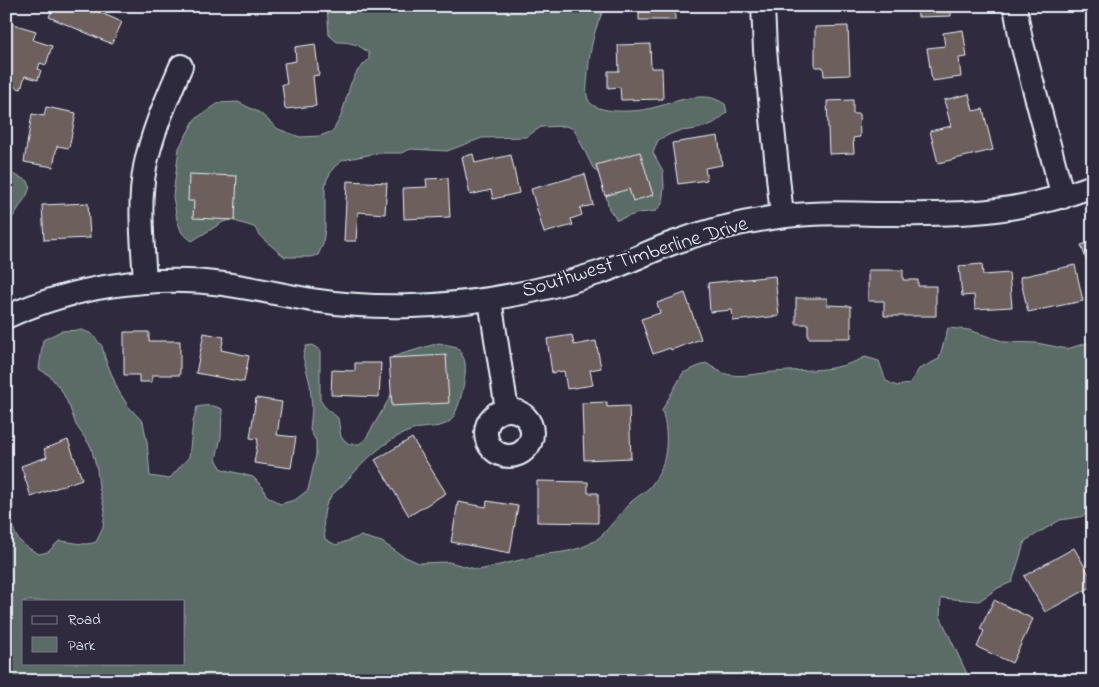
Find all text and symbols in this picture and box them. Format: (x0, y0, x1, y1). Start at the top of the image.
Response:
street label: Southwest Timberline Drive (518, 209, 752, 307)
legend (22, 600, 185, 664)
text: Road (68, 609, 101, 631)
text: Park (68, 635, 96, 657)

